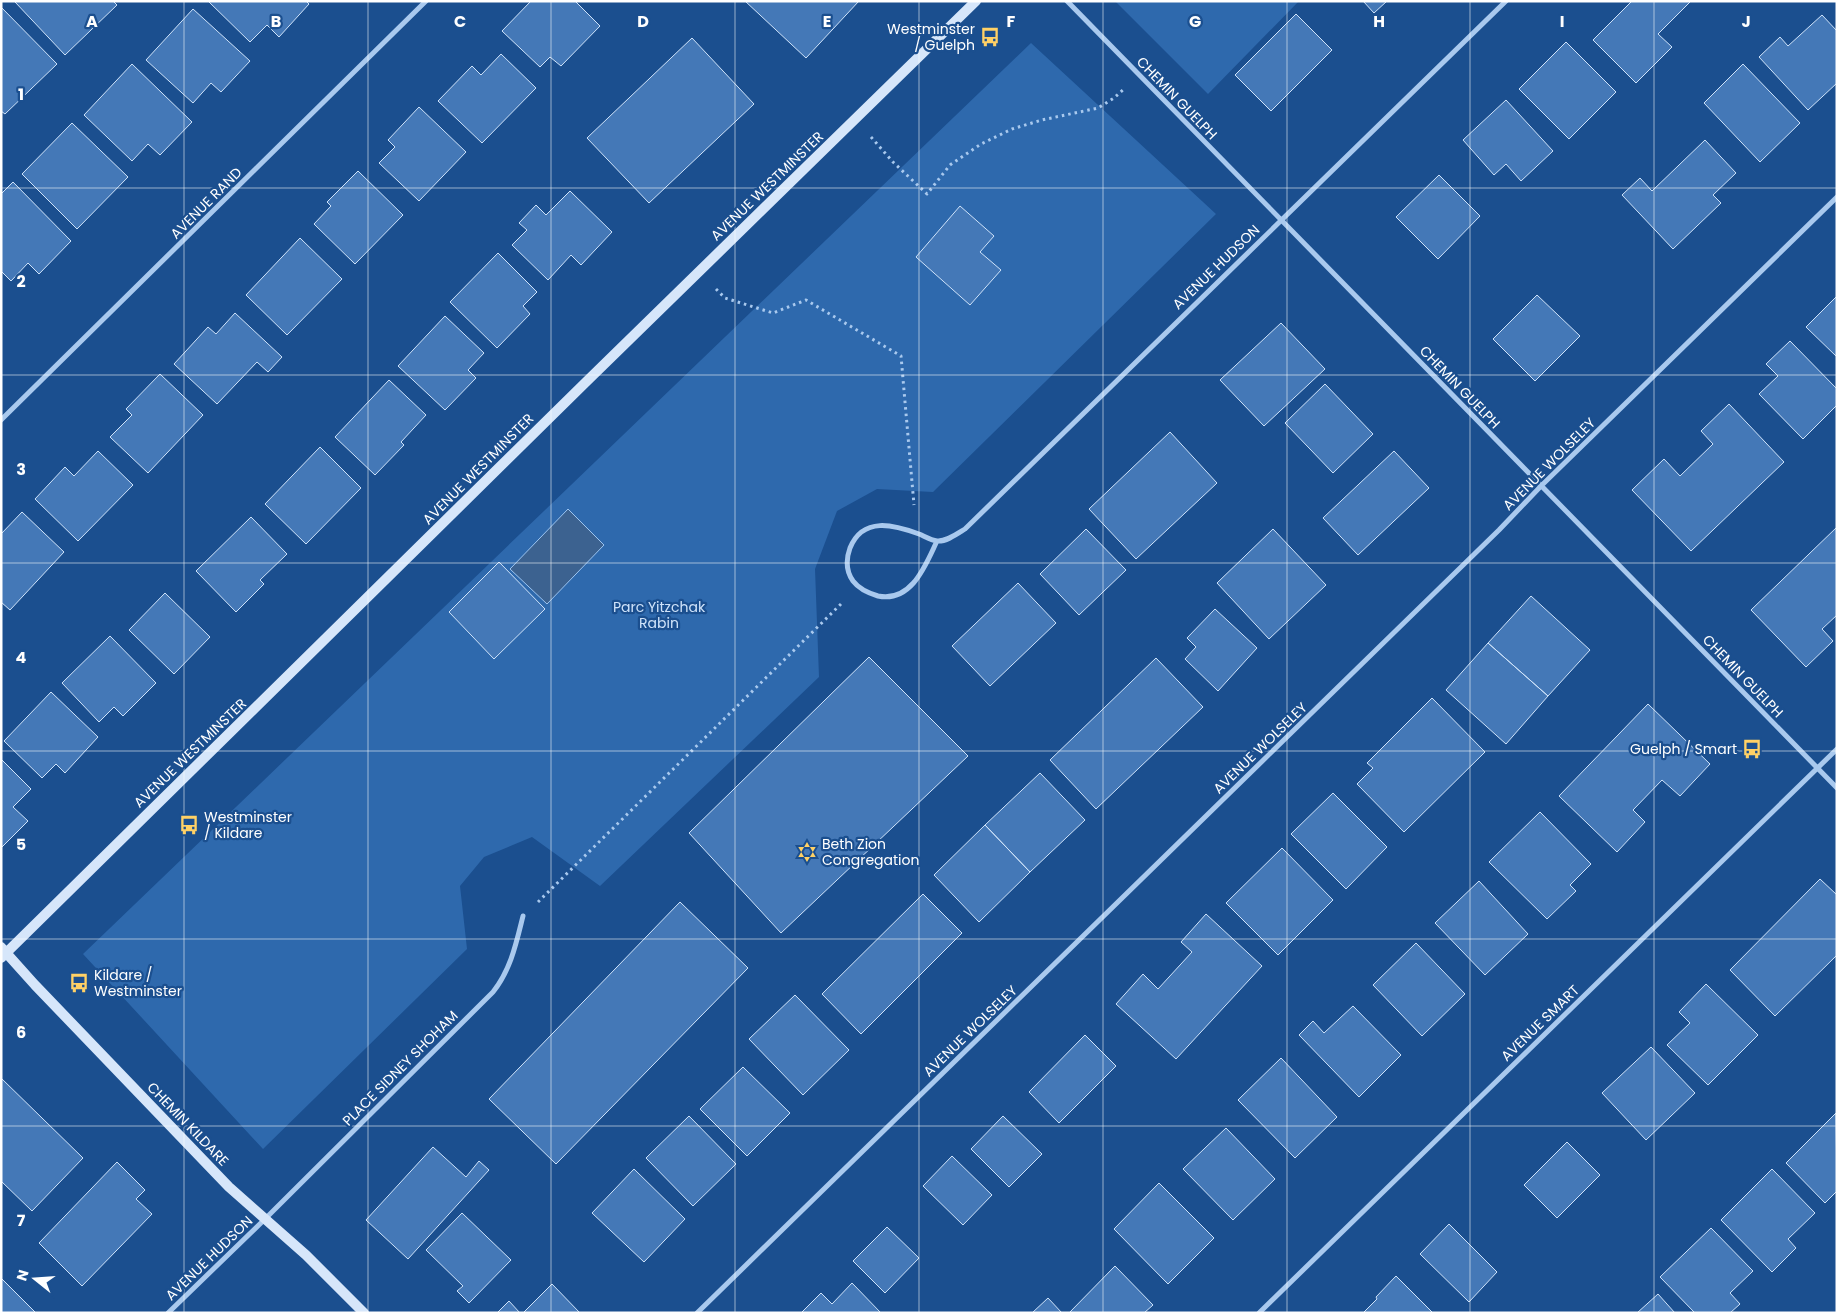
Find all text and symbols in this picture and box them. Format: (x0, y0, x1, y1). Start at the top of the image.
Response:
text: A (86, 10, 98, 33)
text: B (271, 10, 281, 33)
text: C (454, 10, 466, 33)
text: D (637, 10, 649, 33)
text: E (823, 10, 831, 33)
text: F (1007, 10, 1016, 33)
text: G (1189, 10, 1201, 33)
text: H (1373, 10, 1385, 33)
text: I (1560, 10, 1564, 33)
text: J (1741, 10, 1751, 33)
place label: Westminster / Guelph (887, 19, 975, 55)
bus stop icon: Westminster / Guelph (979, 26, 1001, 48)
street label: CHEMIN GUELPH (1132, 52, 1222, 144)
text: 1 (18, 83, 24, 106)
street label: AVENUE WESTMINSTER (706, 127, 828, 245)
street label: AVENUE RAND (166, 163, 246, 243)
street label: AVENUE HUDSON (1168, 220, 1264, 314)
text: 2 (16, 270, 26, 293)
street label: CHEMIN GUELPH (1415, 341, 1505, 433)
street label: AVENUE WESTMINSTER (418, 409, 538, 529)
street label: AVENUE WOLSELEY (1498, 413, 1600, 515)
text: 3 (16, 458, 26, 481)
park label: Parc Yitzchak Rabin (613, 597, 706, 633)
street label: CHEMIN GUELPH (1698, 630, 1788, 722)
text: 4 (16, 646, 27, 669)
street label: AVENUE WESTMINSTER (129, 694, 251, 812)
street label: AVENUE WOLSELEY (1209, 698, 1311, 798)
bus stop icon: Guelph / Smart (1741, 738, 1763, 760)
place label: Guelph / Smart (1630, 739, 1737, 759)
place label: Westminster / Kildare (204, 807, 292, 843)
bus stop icon: Westminster / Kildare (178, 814, 200, 836)
text: 5 (16, 833, 26, 856)
place label: Beth Zion Congregation (822, 834, 919, 870)
synagogue icon: Beth Zion Congregation (796, 841, 818, 863)
place label: Kildare / Westminster (94, 965, 182, 1001)
bus stop icon: Kildare / Westminster (68, 972, 90, 994)
street label: AVENUE SMART (1496, 980, 1584, 1066)
street label: AVENUE WOLSELEY (919, 981, 1021, 1081)
street label: PLACE SIDNEY SHOHAM (338, 1006, 462, 1130)
text: 6 (16, 1021, 26, 1044)
street label: CHEMIN KILDARE (143, 1078, 233, 1170)
text: 7 (17, 1209, 26, 1232)
street label: AVENUE HUDSON (161, 1211, 257, 1305)
north arrow (10, 1254, 60, 1304)
text: N (11, 1267, 34, 1283)

